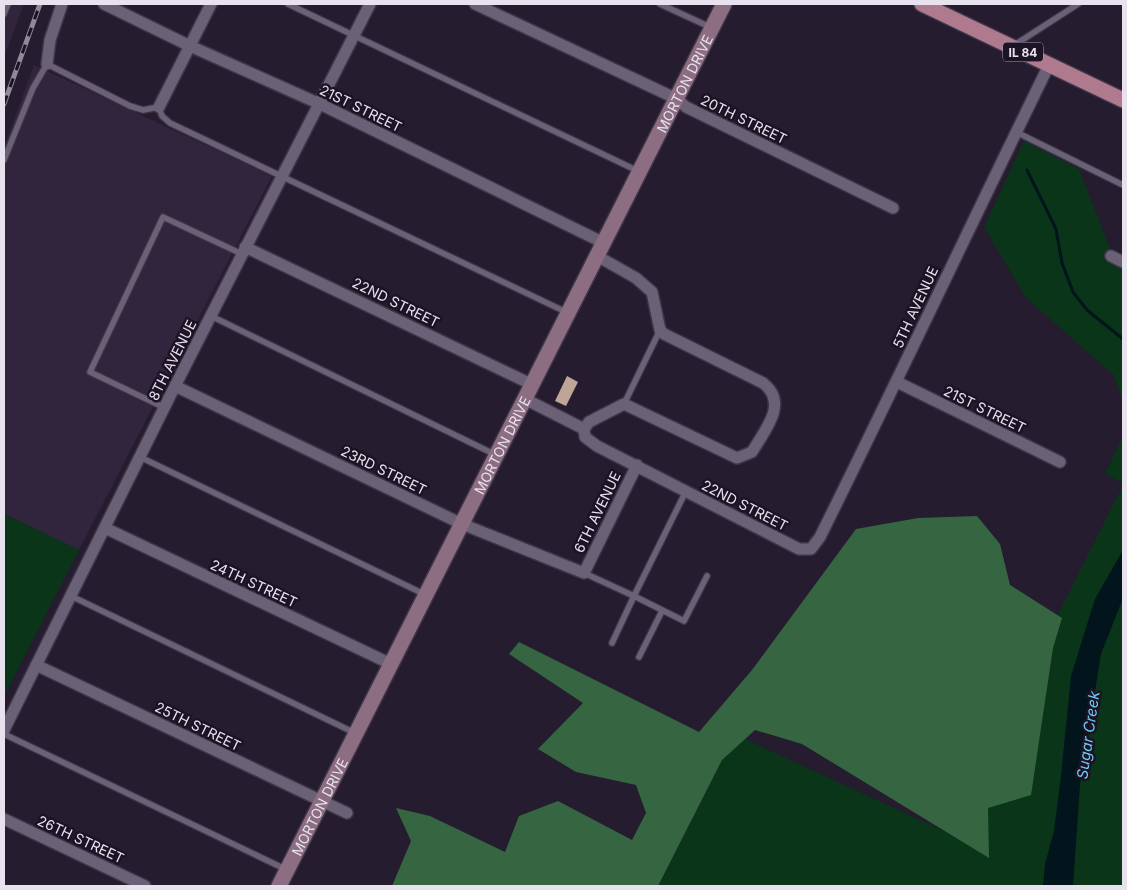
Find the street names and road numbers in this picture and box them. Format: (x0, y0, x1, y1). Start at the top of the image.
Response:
street label: MORTON DRIVE (652, 32, 716, 135)
road number: IL 84 (1003, 42, 1043, 62)
street label: 21ST STREET (317, 81, 405, 135)
street label: 20TH STREET (698, 91, 790, 147)
street label: 5TH AVENUE (889, 264, 941, 350)
street label: 22ND STREET (350, 274, 442, 330)
street label: 8TH AVENUE (144, 317, 200, 403)
street label: 21ST STREET (941, 382, 1029, 436)
street label: MORTON DRIVE (470, 393, 533, 497)
street label: 23RD STREET (338, 442, 430, 498)
street label: 6TH AVENUE (570, 469, 624, 555)
street label: 22ND STREET (699, 476, 791, 534)
street label: 24TH STREET (208, 556, 300, 610)
street label: 25TH STREET (152, 698, 244, 754)
street label: MORTON DRIVE (287, 755, 351, 858)
street label: 26TH STREET (35, 812, 127, 866)

